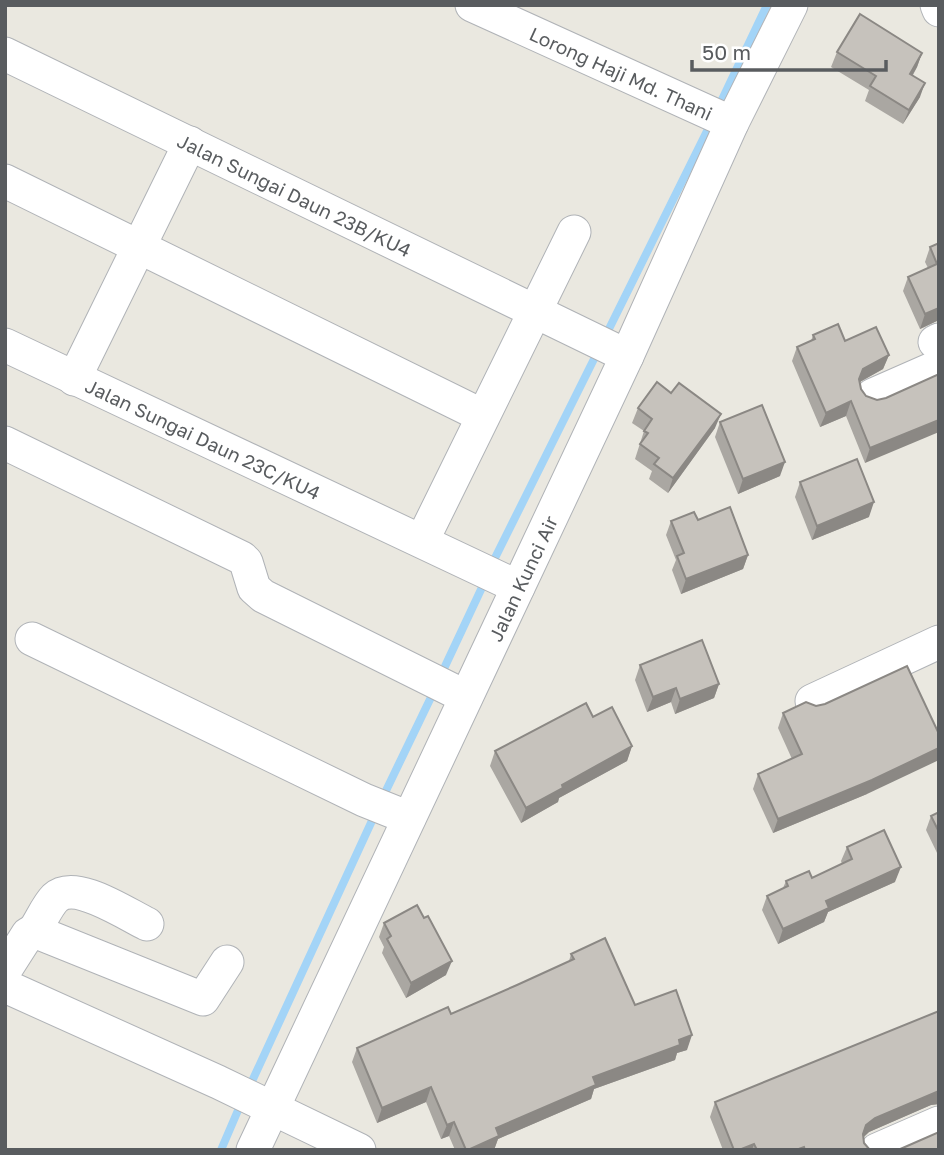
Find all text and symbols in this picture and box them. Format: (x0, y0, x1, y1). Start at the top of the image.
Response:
street label: Lorong Haji Md. Thani (526, 21, 716, 124)
scale bar (692, 28, 886, 72)
text: 50 m (702, 39, 751, 65)
street label: Jalan Sungai Daun 23B/KU4 (174, 128, 415, 261)
street label: Jalan Sungai Daun 23C/KU4 (82, 373, 324, 504)
street label: Jalan Kunci Air (483, 511, 562, 645)

